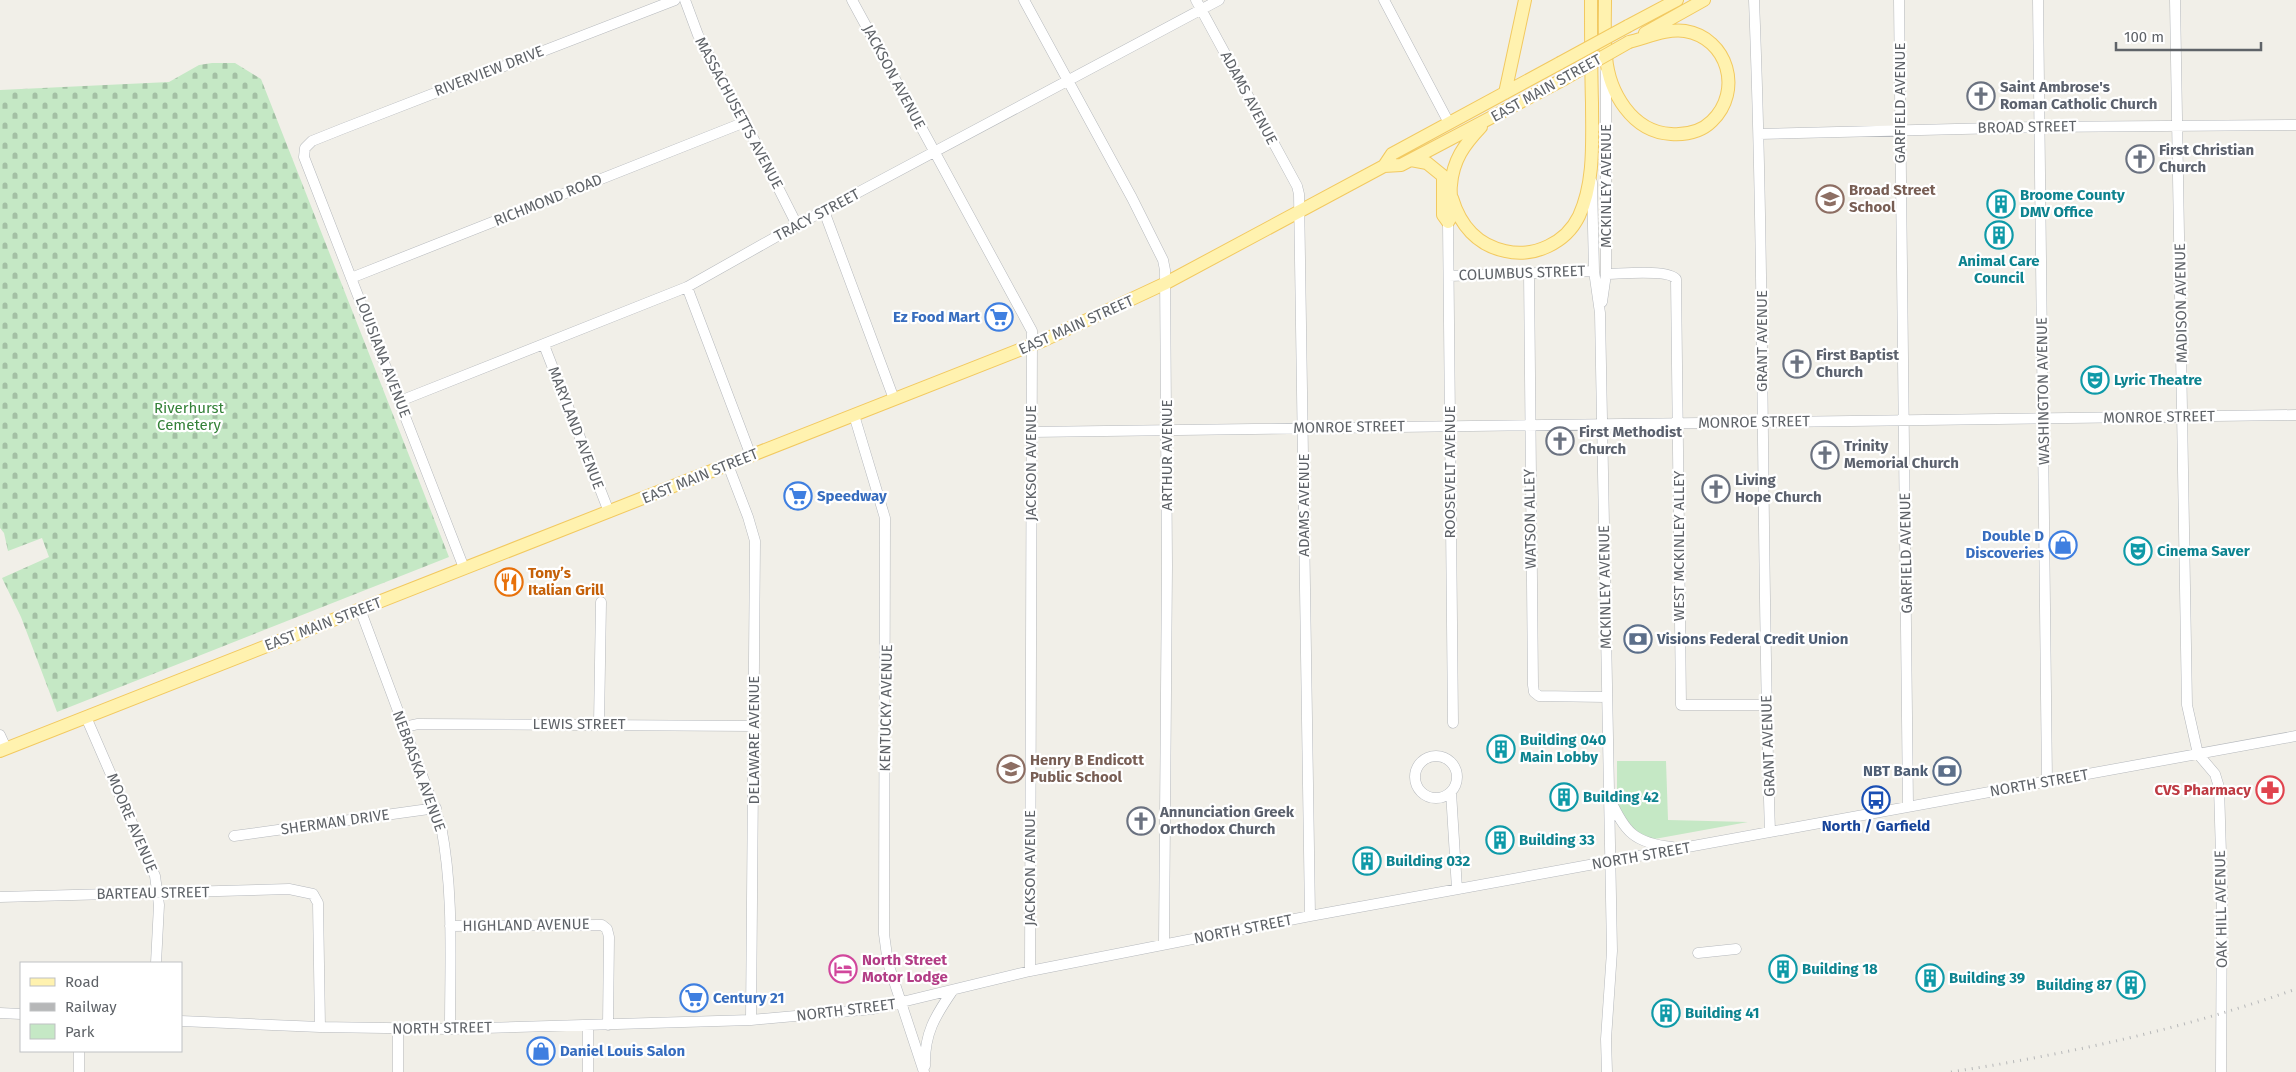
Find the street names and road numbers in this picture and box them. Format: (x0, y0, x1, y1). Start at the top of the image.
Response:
street label: JACKSON AVENUE (859, 22, 929, 132)
street label: MASSACHUSETTS AVENUE (691, 34, 787, 192)
street label: RIVERVIEW DRIVE (432, 42, 546, 100)
street label: GARFIELD AVENUE (1891, 42, 1909, 164)
street label: ADAMS AVENUE (1217, 48, 1281, 148)
street label: EAST MAIN STREET (1488, 50, 1605, 126)
street label: BROAD STREET (1977, 117, 2077, 137)
street label: MCKINLEY AVENUE (1597, 124, 1615, 248)
street label: RICHMOND ROAD (491, 170, 605, 230)
street label: TRACY STREET (771, 185, 863, 245)
street label: MADISON AVENUE (2171, 243, 2191, 363)
street label: COLUMBUS STREET (1458, 262, 1586, 284)
street label: GRANT AVENUE (1753, 290, 1771, 392)
street label: EAST MAIN STREET (1016, 292, 1136, 358)
street label: LOUISIANA AVENUE (352, 294, 414, 420)
street label: WASHINGTON AVENUE (2033, 317, 2053, 465)
street label: MARYLAND AVENUE (544, 364, 608, 492)
street label: ARTHUR AVENUE (1158, 399, 1176, 511)
street label: JACKSON AVENUE (1022, 405, 1040, 521)
street label: ROOSEVELT AVENUE (1441, 405, 1459, 539)
street label: MONROE STREET (2103, 407, 2215, 427)
street label: MONROE STREET (1698, 412, 1810, 432)
street label: MONROE STREET (1293, 417, 1405, 437)
street label: EAST MAIN STREET (639, 444, 761, 507)
street label: ADAMS AVENUE (1295, 453, 1313, 557)
street label: WATSON ALLEY (1520, 468, 1540, 569)
street label: WEST MCKINLEY ALLEY (1670, 470, 1688, 621)
street label: GARFIELD AVENUE (1896, 492, 1916, 614)
street label: MCKINLEY AVENUE (1595, 525, 1615, 649)
street label: EAST MAIN STREET (262, 593, 384, 655)
street label: KENTUCKY AVENUE (876, 644, 896, 772)
street label: DELAWARE AVENUE (745, 676, 763, 804)
street label: GRANT AVENUE (1757, 695, 1779, 797)
street label: NEBRASKA AVENUE (389, 708, 449, 834)
street label: LEWIS STREET (533, 715, 626, 733)
street label: NORTH STREET (1988, 765, 2090, 801)
street label: MOORE AVENUE (103, 771, 161, 875)
street label: SHERMAN DRIVE (280, 805, 390, 839)
street label: JACKSON AVENUE (1021, 810, 1039, 926)
street label: NORTH STREET (1590, 838, 1692, 874)
street label: OAK HILL AVENUE (2211, 850, 2231, 968)
street label: BARTEAU STREET (96, 883, 210, 903)
street label: NORTH STREET (1192, 911, 1294, 947)
street label: HIGHLAND AVENUE (462, 915, 590, 935)
street label: NORTH STREET (795, 995, 897, 1025)
street label: NORTH STREET (392, 1018, 492, 1038)

